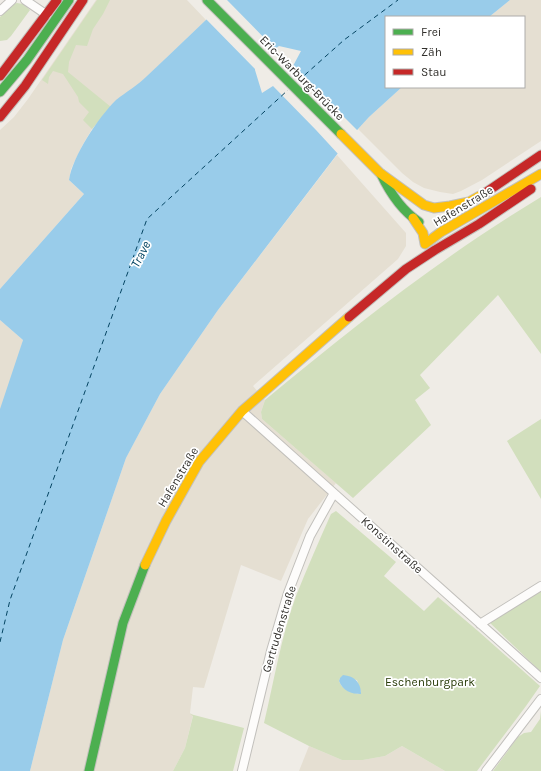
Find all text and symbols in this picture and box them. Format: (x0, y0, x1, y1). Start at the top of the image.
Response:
legend (385, 16, 525, 88)
text: Frei (421, 25, 441, 39)
street label: Eric-Warburg-Brücke (257, 33, 347, 123)
text: Zäh (421, 45, 442, 59)
text: Stau (421, 65, 447, 79)
street label: Hafenstraße (430, 183, 496, 229)
water label: Trave (127, 238, 153, 270)
street label: Hafenstraße (155, 444, 201, 510)
street label: Konstinstraße (358, 514, 426, 576)
street label: Gertrudenstraße (259, 584, 299, 674)
park label: Eschenburgpark (385, 675, 475, 689)

